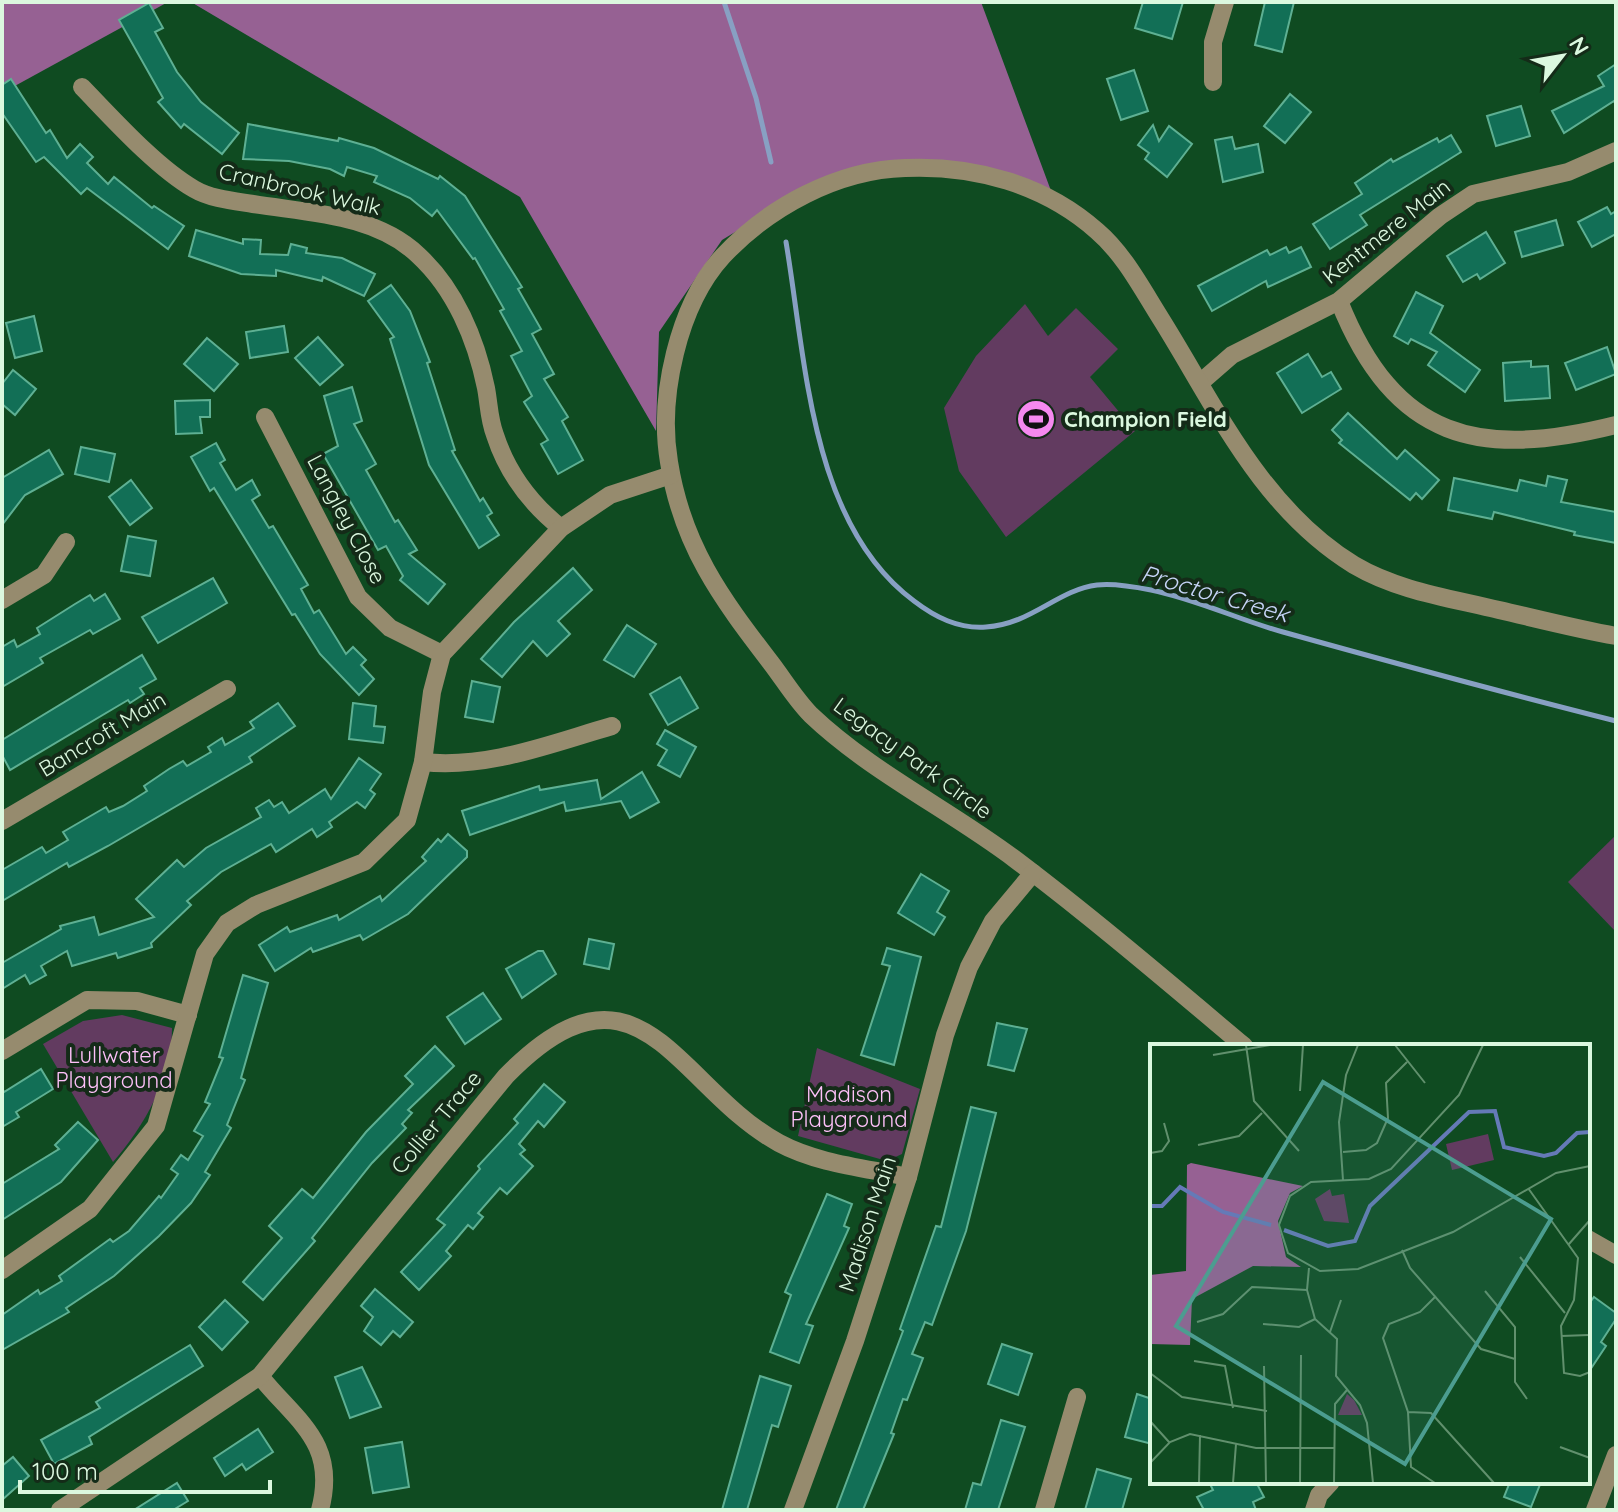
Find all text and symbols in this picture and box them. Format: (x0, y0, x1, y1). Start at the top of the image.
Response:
north arrow (1522, 16, 1602, 96)
text: N (1563, 32, 1595, 60)
street label: Cranbrook Walk (216, 157, 384, 221)
street label: Kentmere Main (1316, 172, 1456, 290)
sports icon: Champion Field (1015, 398, 1057, 440)
place label: Champion Field (1064, 405, 1227, 433)
street label: Langley Close (301, 450, 393, 588)
water label: Proctor Creek (1138, 558, 1295, 629)
street label: Bancroft Main (33, 685, 171, 783)
street label: Legacy Park Circle (828, 691, 998, 825)
park label: Lullwater Playground (55, 1041, 173, 1094)
inset map (1150, 1044, 1590, 1484)
street label: Collier Trace (385, 1064, 487, 1180)
park label: Madison Playground (790, 1080, 908, 1133)
street label: Madison Main (832, 1153, 902, 1295)
scale bar (20, 1444, 270, 1494)
text: 100 m (32, 1456, 98, 1486)

